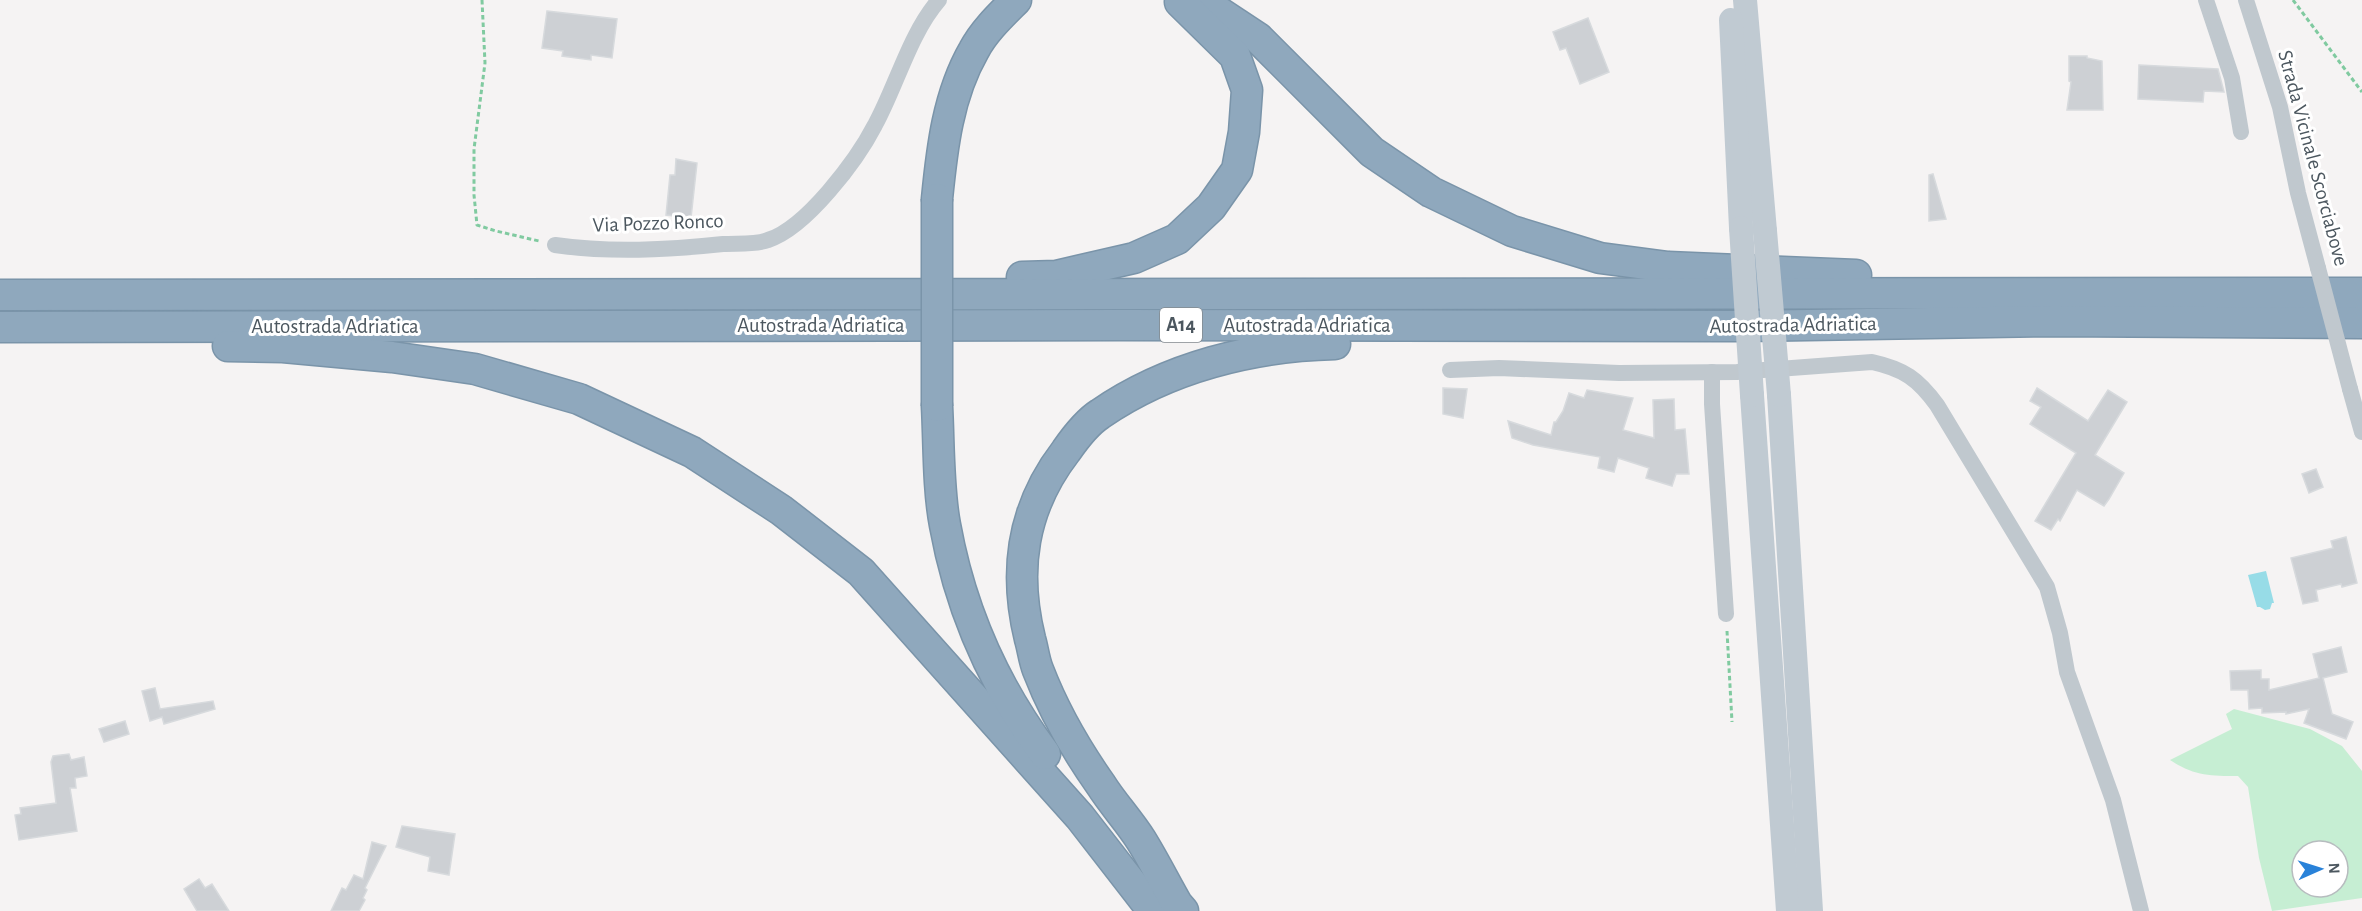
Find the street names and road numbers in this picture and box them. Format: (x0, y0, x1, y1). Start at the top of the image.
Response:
street label: Strada Vicinale Scorciabove (2274, 48, 2352, 268)
street label: Via Pozzo Ronco (592, 210, 724, 236)
road number: A14 (1160, 308, 1202, 342)
street label: Autostrada Adriatica (1709, 313, 1877, 337)
street label: Autostrada Adriatica (737, 315, 905, 336)
street label: Autostrada Adriatica (1223, 315, 1391, 336)
street label: Autostrada Adriatica (251, 316, 419, 337)

